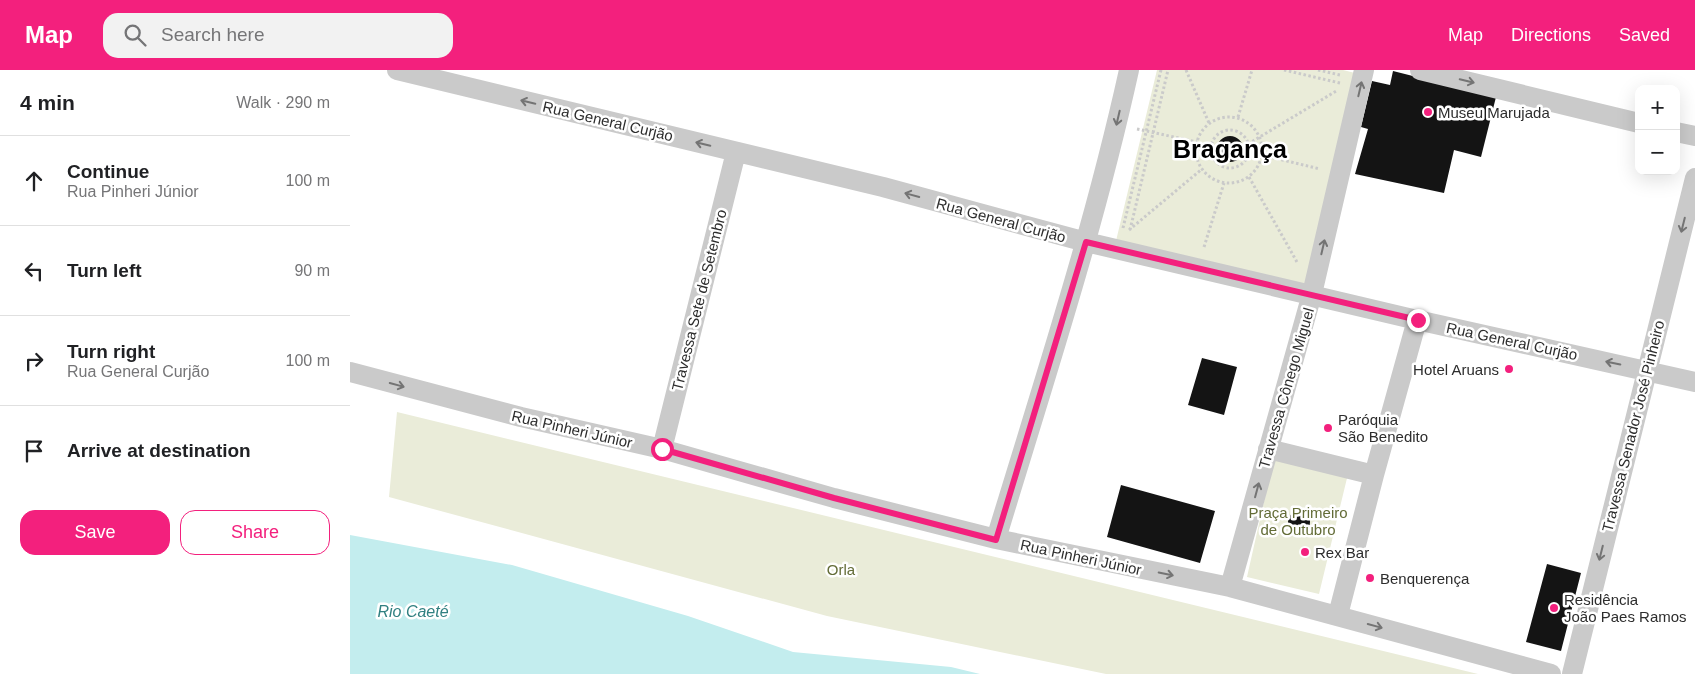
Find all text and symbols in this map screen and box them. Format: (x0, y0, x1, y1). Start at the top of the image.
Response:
search box (103, 13, 453, 58)
text: Map (25, 21, 73, 48)
icon: search (121, 21, 149, 49)
text: Search here (161, 24, 265, 45)
text: Map (1448, 25, 1483, 45)
text: Directions (1511, 25, 1591, 45)
text: Saved (1619, 25, 1670, 45)
one-way arrow (1459, 77, 1475, 86)
one-way arrow (1356, 81, 1365, 97)
map controls (1635, 85, 1680, 175)
button: + (1635, 85, 1680, 130)
text: 4 min (20, 91, 75, 114)
text: Walk · 290 m (236, 94, 330, 111)
one-way arrow (520, 97, 536, 106)
street label: Rua General Curjão (541, 98, 675, 144)
place label: Museu Marujada (1438, 104, 1550, 121)
marker: Museu Marujada (1422, 106, 1434, 118)
one-way arrow (1113, 109, 1122, 125)
button: − (1635, 130, 1680, 175)
district label: Bragança (1173, 135, 1288, 163)
one-way arrow (695, 139, 711, 148)
text: Continue (67, 161, 149, 182)
icon: ahead (20, 167, 48, 195)
text: 100 m (286, 172, 330, 189)
text: Rua Pinheri Júnior (67, 183, 199, 200)
one-way arrow (904, 190, 920, 199)
street label: Rua General Curjão (934, 195, 1068, 245)
street label: Travessa Sete de Setembro (668, 208, 730, 392)
one-way arrow (1678, 217, 1687, 233)
one-way arrow (1319, 239, 1328, 255)
icon: left (20, 257, 48, 285)
text: Turn left (67, 260, 142, 281)
text: 90 m (294, 262, 330, 279)
street label: Travessa Cônego Miguel (1255, 306, 1317, 470)
route end (1407, 309, 1430, 332)
street label: Rua General Curjão (1445, 319, 1579, 363)
street label: Travessa Senador José Pinheiro (1598, 319, 1668, 533)
text: Turn right (67, 341, 155, 362)
icon: right (20, 347, 48, 375)
text: 100 m (286, 352, 330, 369)
one-way arrow (1606, 358, 1622, 368)
place label: Hotel Aruans (1413, 361, 1499, 378)
text: Rua General Curjão (67, 363, 209, 380)
marker: Hotel Aruans (1503, 363, 1515, 375)
one-way arrow (389, 381, 405, 390)
street label: Rua Pinheri Júnior (510, 407, 634, 451)
place label: Paróquia São Benedito (1338, 411, 1428, 445)
marker: Paróquia São Benedito (1322, 422, 1334, 434)
icon: arrive (20, 437, 48, 465)
route start (651, 438, 674, 461)
text: Arrive at destination (67, 440, 251, 461)
one-way arrow (1253, 482, 1262, 498)
park label: Praça Primeiro de Outubro (1248, 504, 1348, 538)
button: Save (20, 510, 170, 555)
button: Share (180, 510, 330, 555)
street label: Rua Pinheri Júnior (1019, 536, 1143, 578)
place label: Rex Bar (1315, 544, 1369, 561)
one-way arrow (1596, 544, 1606, 560)
marker: Rex Bar (1299, 546, 1311, 558)
park label: Orla (827, 561, 856, 578)
one-way arrow (1158, 570, 1174, 580)
place label: Benquerença (1380, 570, 1470, 587)
marker: Benquerença (1364, 572, 1376, 584)
place label: Residência João Paes Ramos (1564, 591, 1687, 625)
marker: Residência João Paes Ramos (1548, 602, 1560, 614)
water label: Rio Caeté (377, 603, 449, 620)
one-way arrow (1367, 621, 1383, 631)

